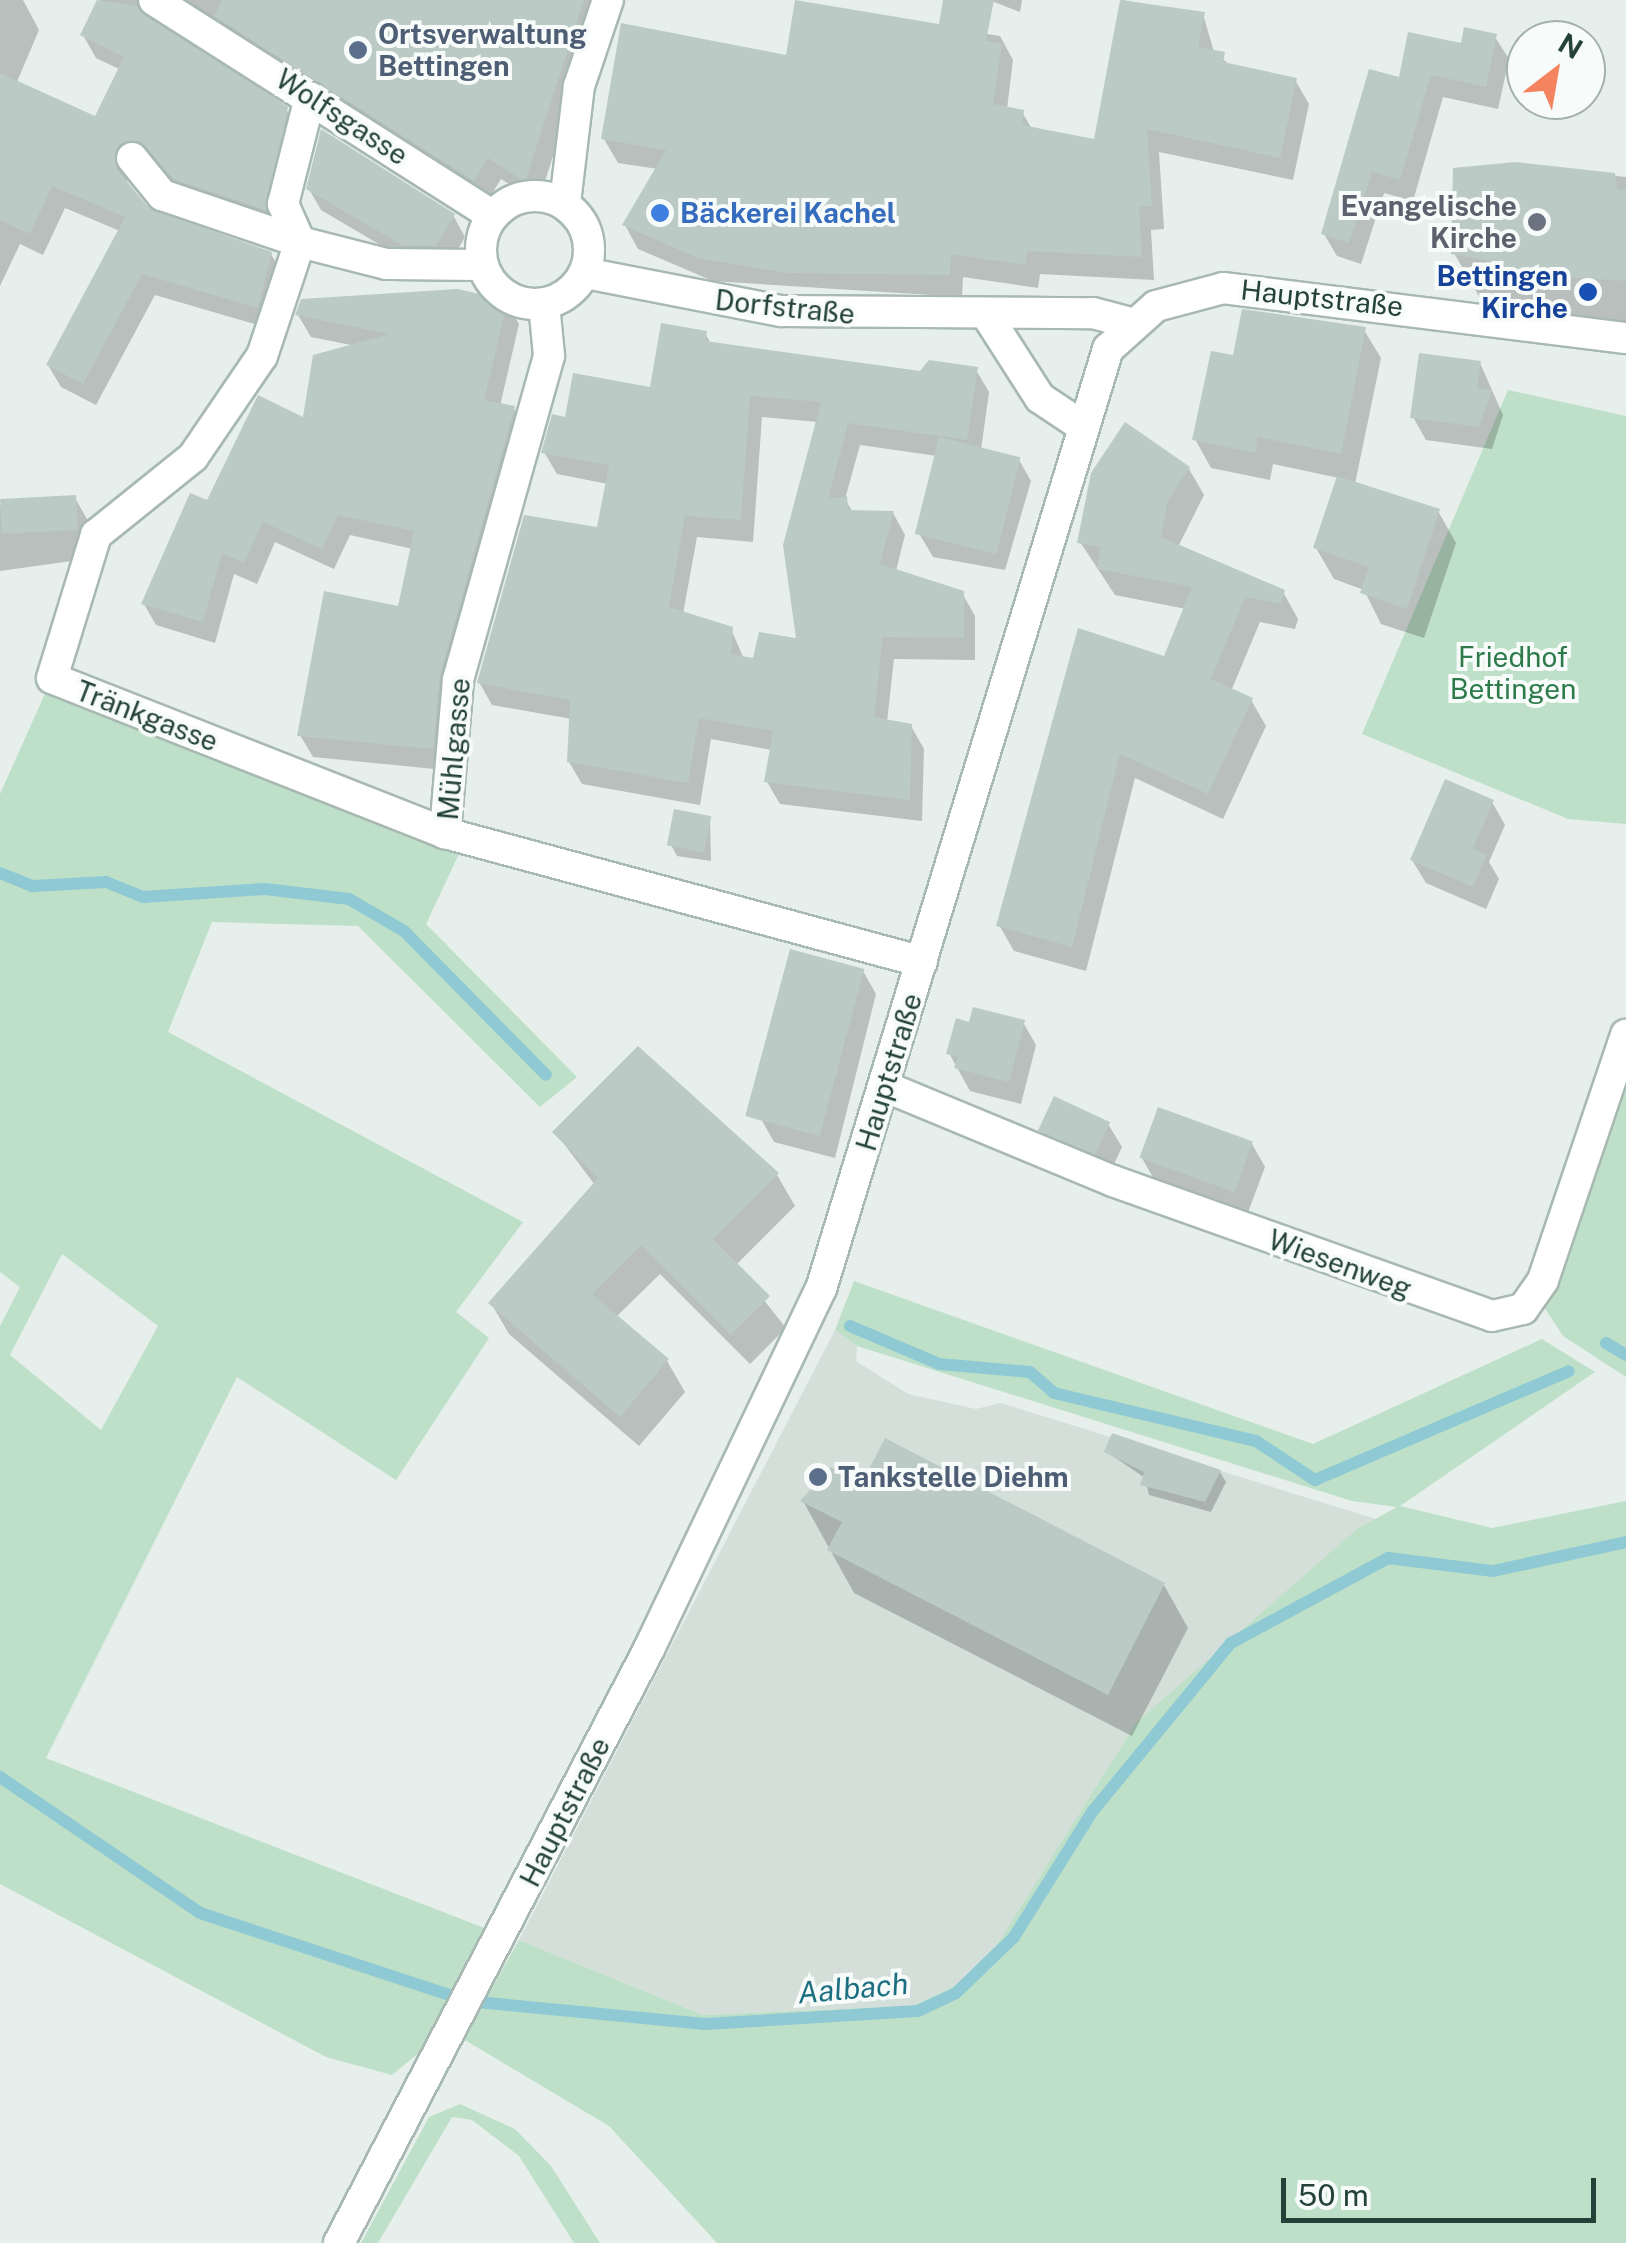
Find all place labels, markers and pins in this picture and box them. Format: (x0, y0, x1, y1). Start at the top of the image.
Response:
place label: Ortsverwaltung Bettingen (378, 17, 587, 83)
marker: Ortsverwaltung Bettingen (347, 39, 369, 61)
place label: Evangelische Kirche (1341, 189, 1517, 255)
place label: Bäckerei Kachel (680, 196, 896, 230)
marker: Bäckerei Kachel (649, 202, 671, 224)
marker: Evangelische Kirche (1526, 211, 1548, 233)
place label: Bettingen Kirche (1436, 259, 1568, 325)
marker: Bettingen Kirche (1577, 281, 1599, 303)
place label: Tankstelle Diehm (838, 1460, 1069, 1494)
marker: Tankstelle Diehm (807, 1466, 829, 1488)

